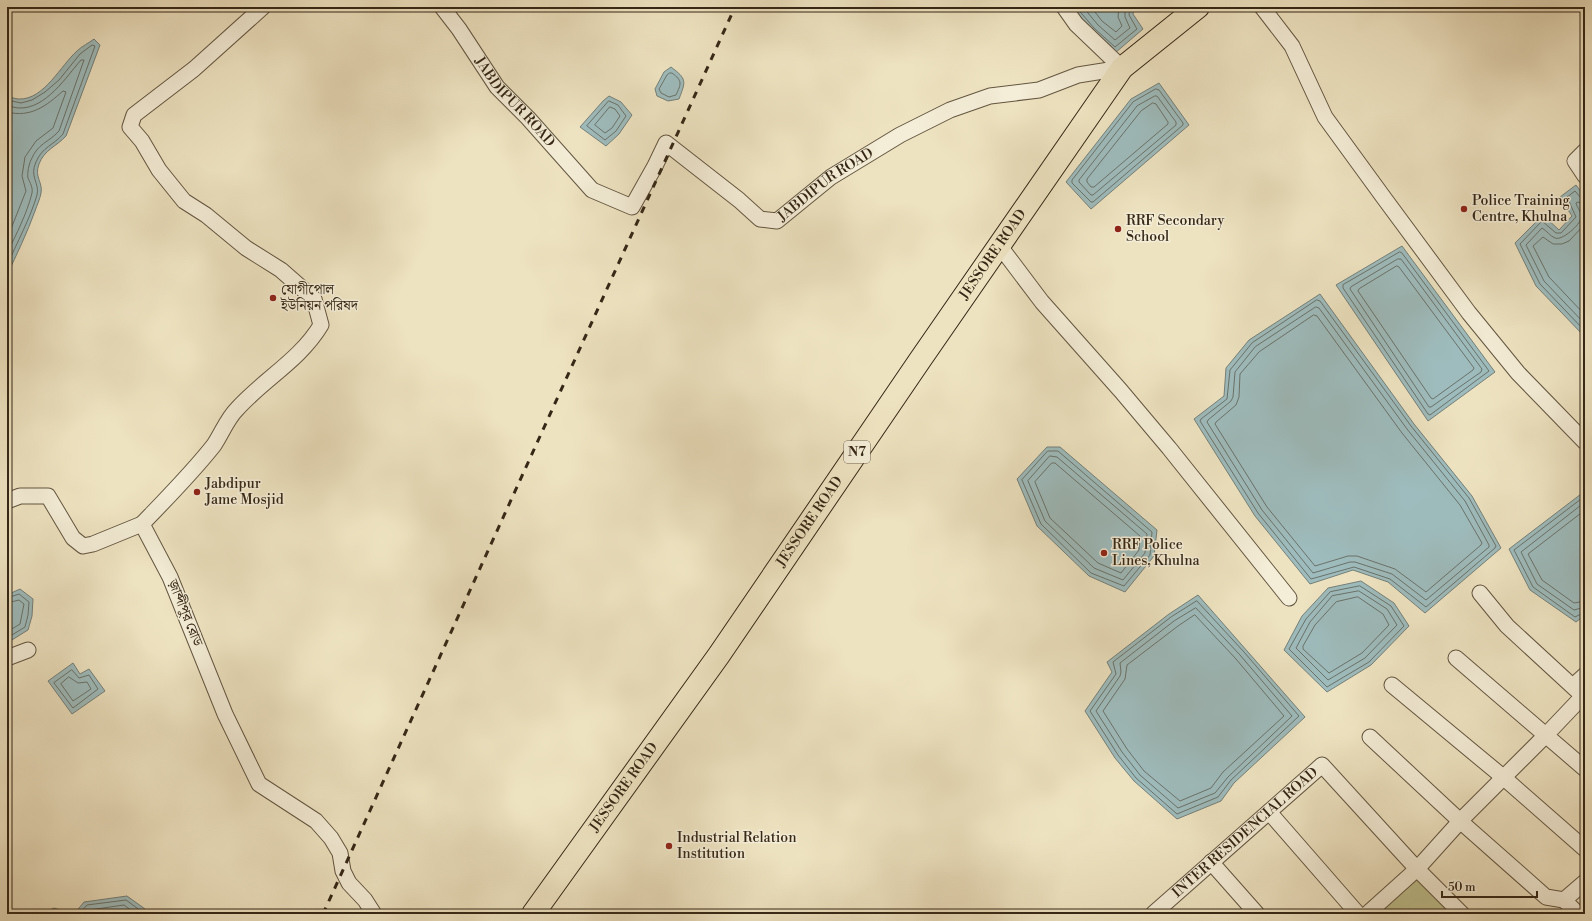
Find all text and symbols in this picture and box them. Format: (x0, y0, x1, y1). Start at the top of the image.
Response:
street label: JABDIPUR ROAD (470, 53, 559, 151)
street label: JABDIPUR ROAD (773, 144, 877, 226)
place label: Police Training Centre, Khulna (1472, 192, 1571, 226)
marker: Police Training Centre, Khulna (1459, 204, 1469, 214)
street label: JESSORE ROAD (955, 206, 1031, 304)
place label: RRF Secondary School (1126, 212, 1224, 246)
marker: RRF Secondary School (1113, 224, 1123, 234)
place label: যোগীপোল ইউনিয়ন পরিষদ (280, 281, 359, 315)
marker: যোগীপোল ইউনিয়ন পরিষদ (268, 293, 278, 303)
road number: N7 (844, 441, 870, 463)
street label: JESSORE ROAD (772, 473, 847, 572)
place label: Jabdipur Jame Mosjid (204, 475, 284, 509)
marker: Jabdipur Jame Mosjid (192, 487, 202, 497)
place label: RRF Police Lines, Khulna (1112, 536, 1201, 570)
marker: RRF Police Lines, Khulna (1099, 548, 1109, 558)
street label: জ়াব্দীপুর রোড (163, 576, 207, 650)
street label: JESSORE ROAD (585, 739, 662, 836)
street label: INTER RESIDENCIAL ROAD (1169, 763, 1322, 902)
place label: Industrial Relation Institution (677, 829, 797, 863)
marker: Industrial Relation Institution (664, 841, 674, 851)
scale bar (1442, 873, 1537, 899)
text: 50 m (1448, 880, 1476, 895)

